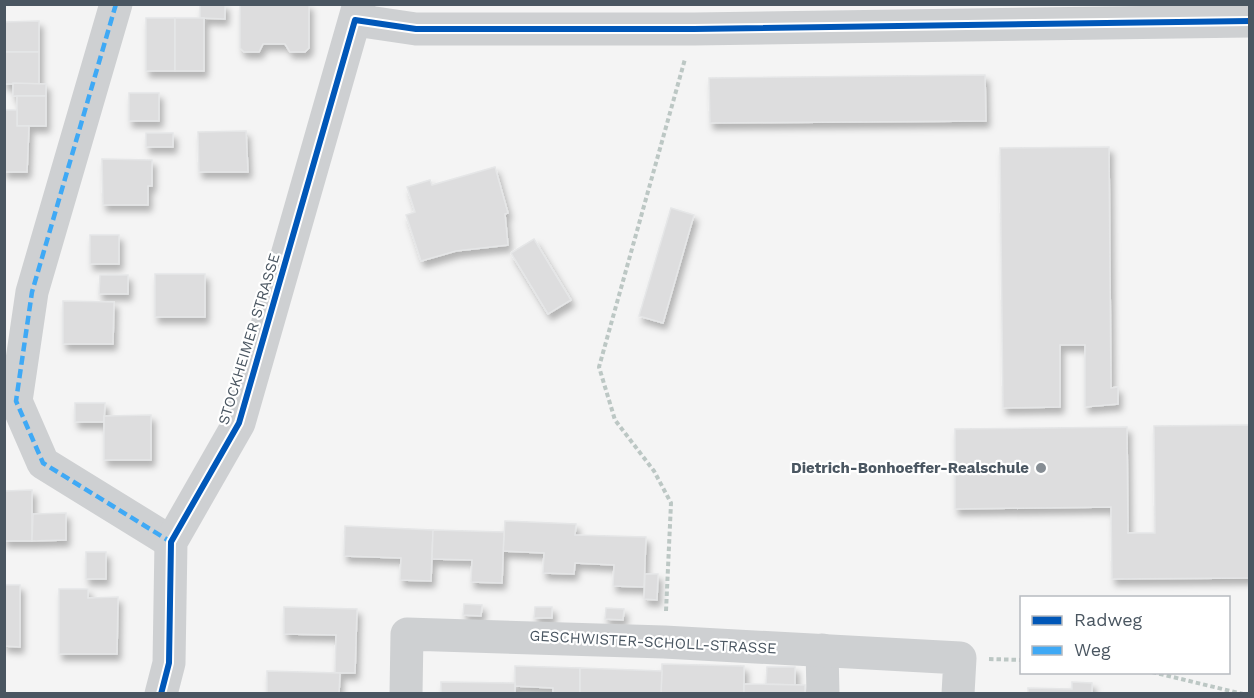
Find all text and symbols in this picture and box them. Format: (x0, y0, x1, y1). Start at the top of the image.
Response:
street label: STOCKHEIMER STRASSE (214, 251, 284, 427)
place label: Dietrich-Bonhoeffer-Realschule (791, 459, 1029, 477)
marker: Dietrich-Bonhoeffer-Realschule (1034, 461, 1048, 475)
legend (1020, 596, 1230, 674)
text: Radweg (1074, 609, 1143, 630)
street label: GESCHWISTER-SCHOLL-STRASSE (529, 627, 777, 657)
text: Weg (1074, 639, 1111, 660)

